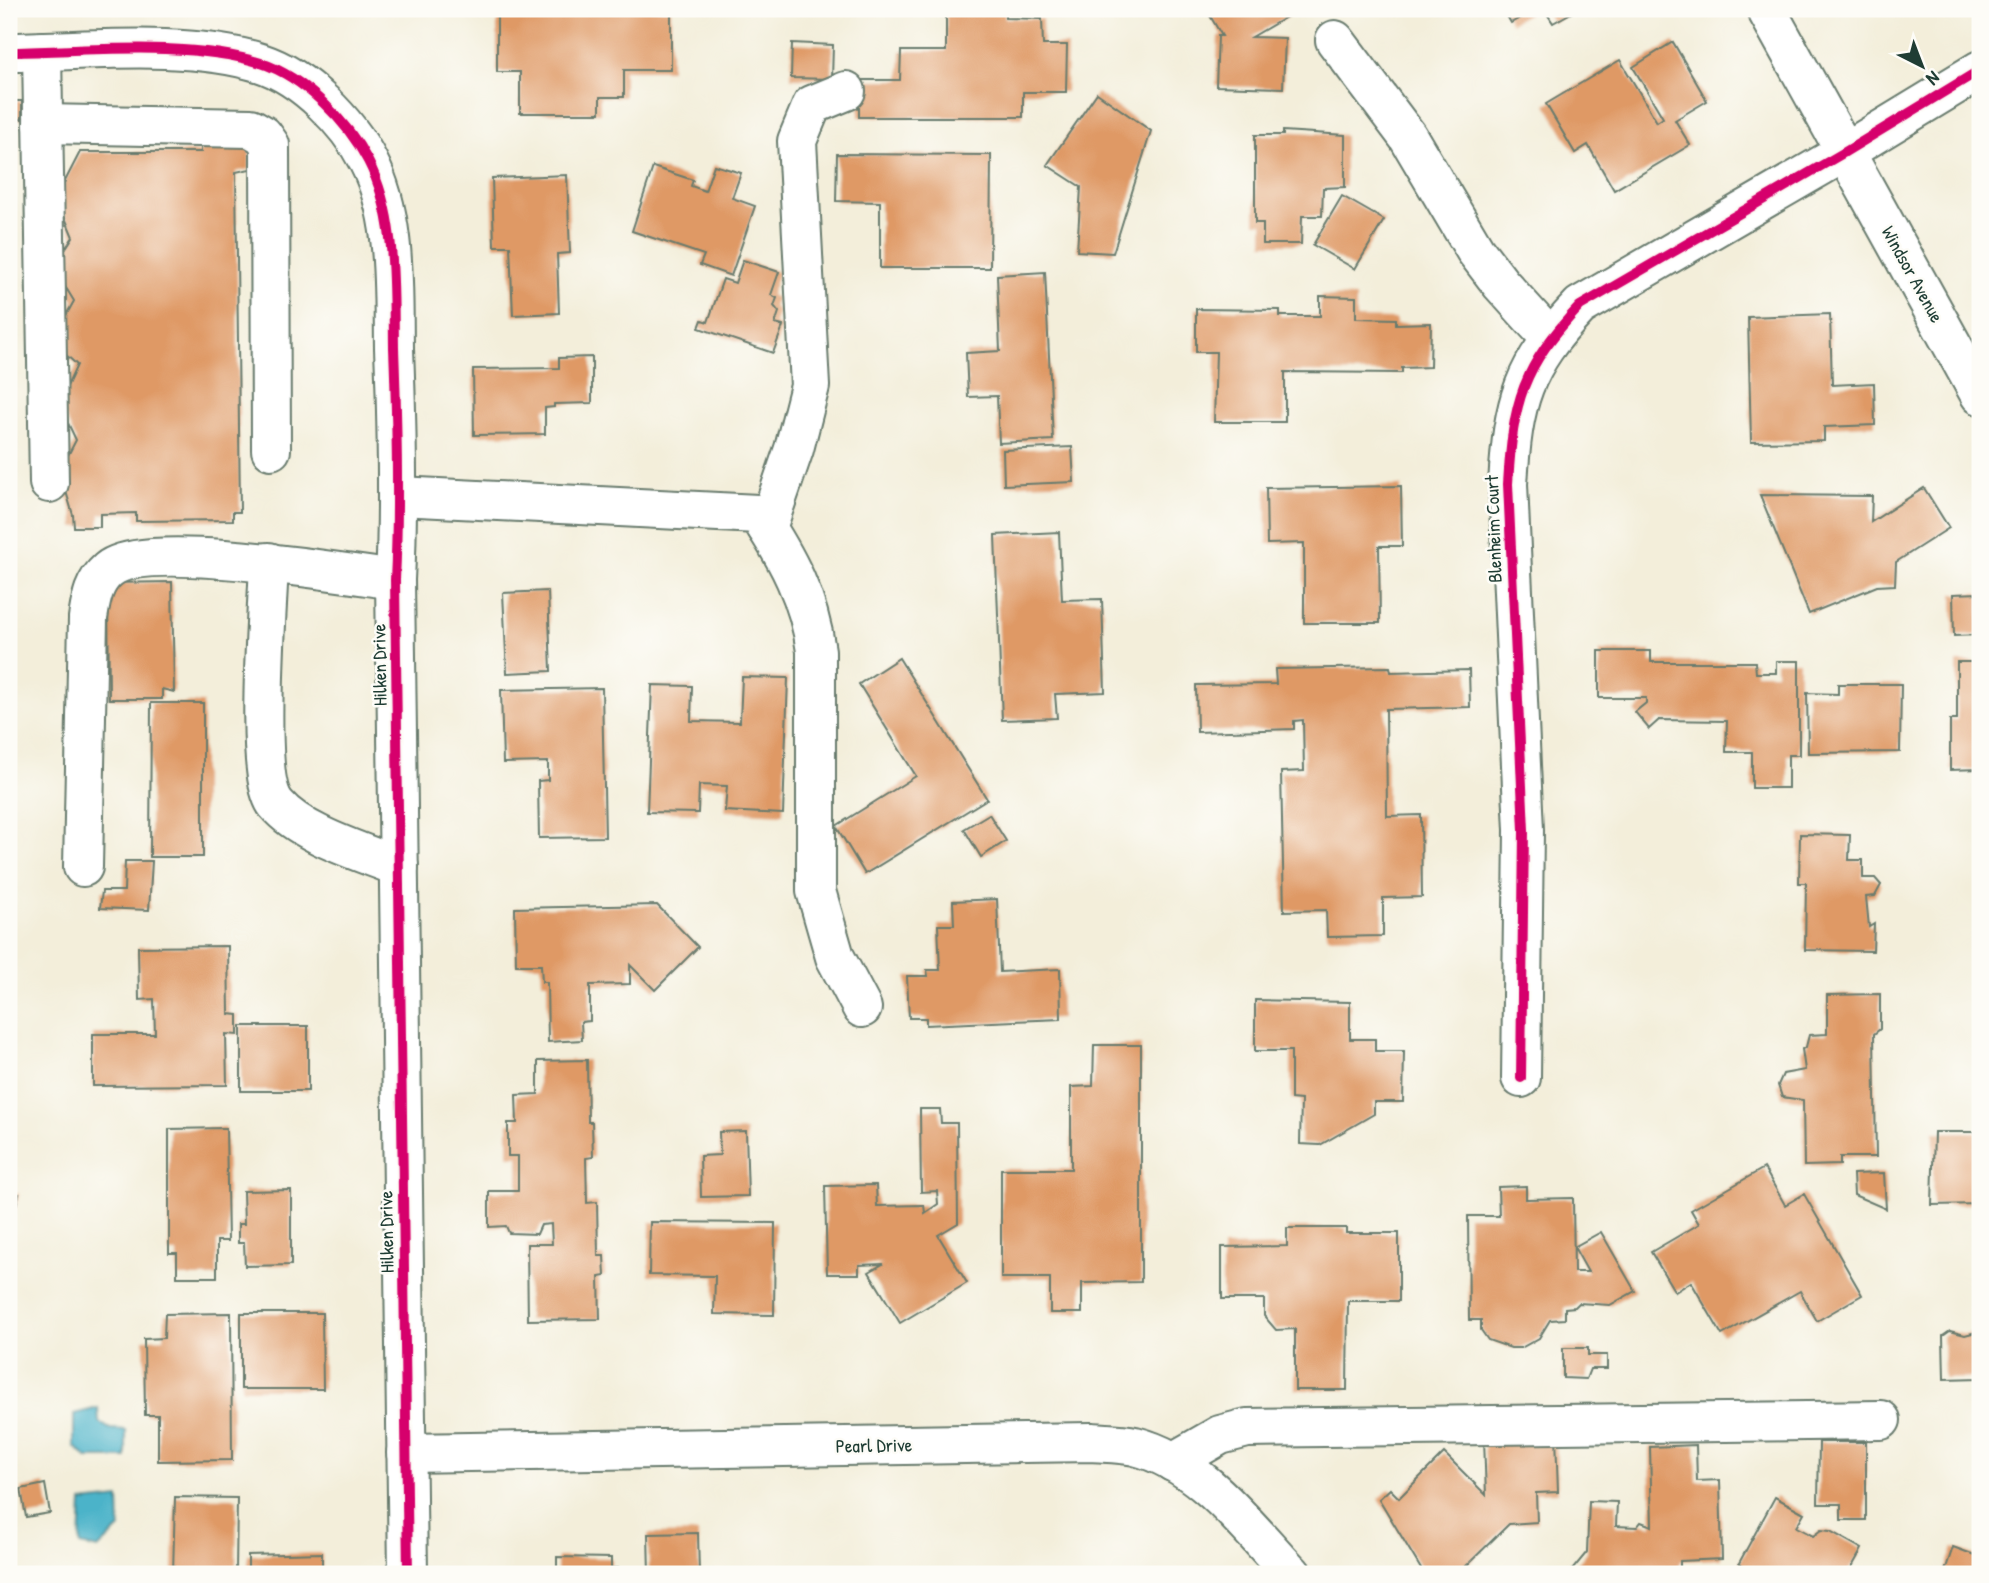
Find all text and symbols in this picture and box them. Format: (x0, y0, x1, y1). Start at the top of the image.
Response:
north arrow (1888, 32, 1958, 102)
text: N (1921, 66, 1946, 92)
street label: Windsor Avenue (1876, 221, 1950, 327)
street label: Blenheim Court (1478, 474, 1508, 583)
street label: Hilken Drive (365, 623, 393, 706)
street label: Hilken Drive (372, 1190, 400, 1273)
street label: Pearl Drive (835, 1431, 913, 1459)

